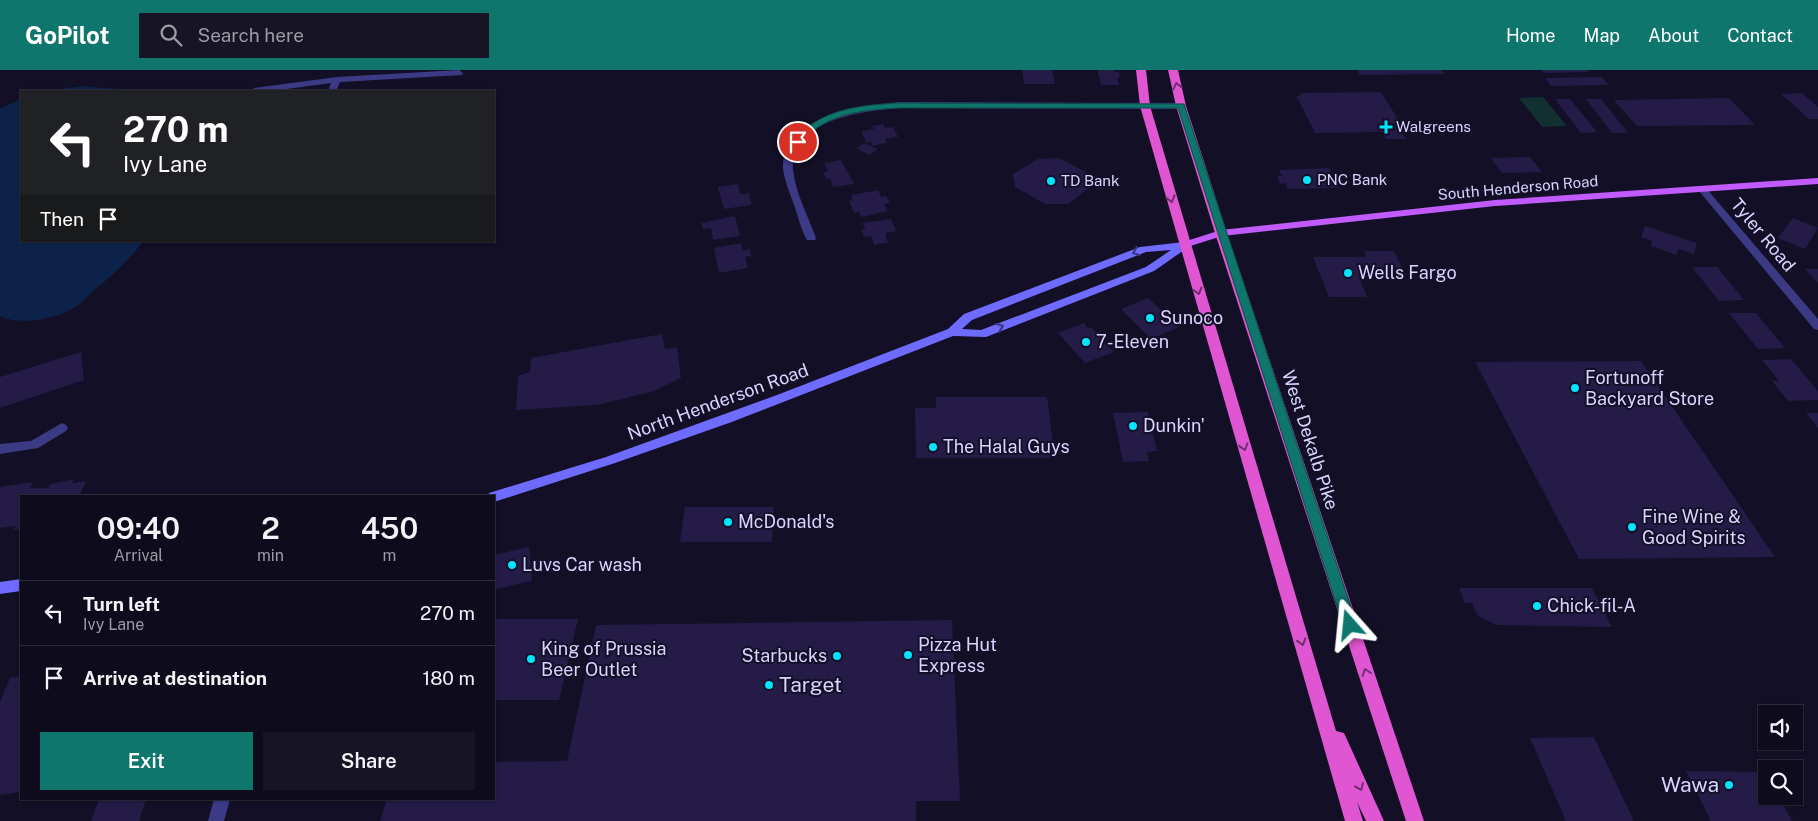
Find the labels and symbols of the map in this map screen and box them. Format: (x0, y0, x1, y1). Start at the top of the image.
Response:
one-way arrow (1172, 82, 1183, 91)
place label: Walgreens (1396, 118, 1471, 135)
pin (777, 121, 819, 163)
marker: Walgreens (1380, 121, 1392, 133)
place label: PNC Bank (1317, 171, 1387, 188)
place label: TD Bank (1061, 172, 1119, 189)
street label: South Henderson Road (1437, 172, 1599, 203)
marker: PNC Bank (1301, 174, 1313, 186)
marker: TD Bank (1045, 175, 1057, 187)
one-way arrow (1165, 194, 1176, 203)
street label: Tyler Road (1727, 194, 1800, 275)
one-way arrow (1132, 246, 1141, 256)
place label: Wells Fargo (1358, 262, 1457, 283)
marker: Wells Fargo (1342, 267, 1354, 279)
one-way arrow (1192, 287, 1202, 295)
place label: Sunoco (1160, 307, 1223, 328)
marker: Sunoco (1144, 312, 1156, 324)
one-way arrow (995, 323, 1003, 333)
place label: 7-Eleven (1096, 331, 1169, 352)
marker: 7-Eleven (1080, 336, 1092, 348)
street label: North Henderson Road (624, 359, 811, 444)
street label: West Dekalb Pike (1278, 367, 1343, 512)
place label: Fortunoff Backyard Store (1585, 367, 1714, 409)
marker: Fortunoff Backyard Store (1569, 382, 1581, 394)
place label: Dunkin' (1143, 415, 1205, 436)
marker: Dunkin' (1127, 420, 1139, 432)
place label: The Halal Guys (943, 436, 1070, 457)
marker: The Halal Guys (927, 441, 939, 453)
one-way arrow (1238, 443, 1248, 451)
place label: Fine Wine & Good Spirits (1642, 506, 1746, 548)
place label: McDonald's (738, 511, 834, 532)
marker: McDonald's (722, 516, 734, 528)
marker: Fine Wine & Good Spirits (1626, 521, 1638, 533)
place label: Luvs Car wash (522, 554, 642, 575)
marker: Luvs Car wash (506, 559, 518, 571)
place label: Chick-fil-A (1547, 595, 1636, 616)
position arrow (1323, 598, 1375, 650)
marker: Chick-fil-A (1531, 600, 1543, 612)
place label: Pizza Hut Express (918, 634, 997, 676)
one-way arrow (1296, 637, 1306, 645)
place label: King of Prussia Beer Outlet (541, 638, 666, 680)
place label: Starbucks (742, 645, 827, 666)
marker: Pizza Hut Express (902, 649, 914, 661)
marker: Starbucks (831, 650, 843, 662)
marker: King of Prussia Beer Outlet (525, 653, 537, 665)
one-way arrow (1361, 669, 1371, 677)
place label: Target (779, 672, 842, 697)
marker: Target (763, 679, 775, 691)
place label: Wawa (1661, 772, 1719, 797)
marker: Wawa (1723, 779, 1735, 791)
one-way arrow (1353, 782, 1364, 791)

